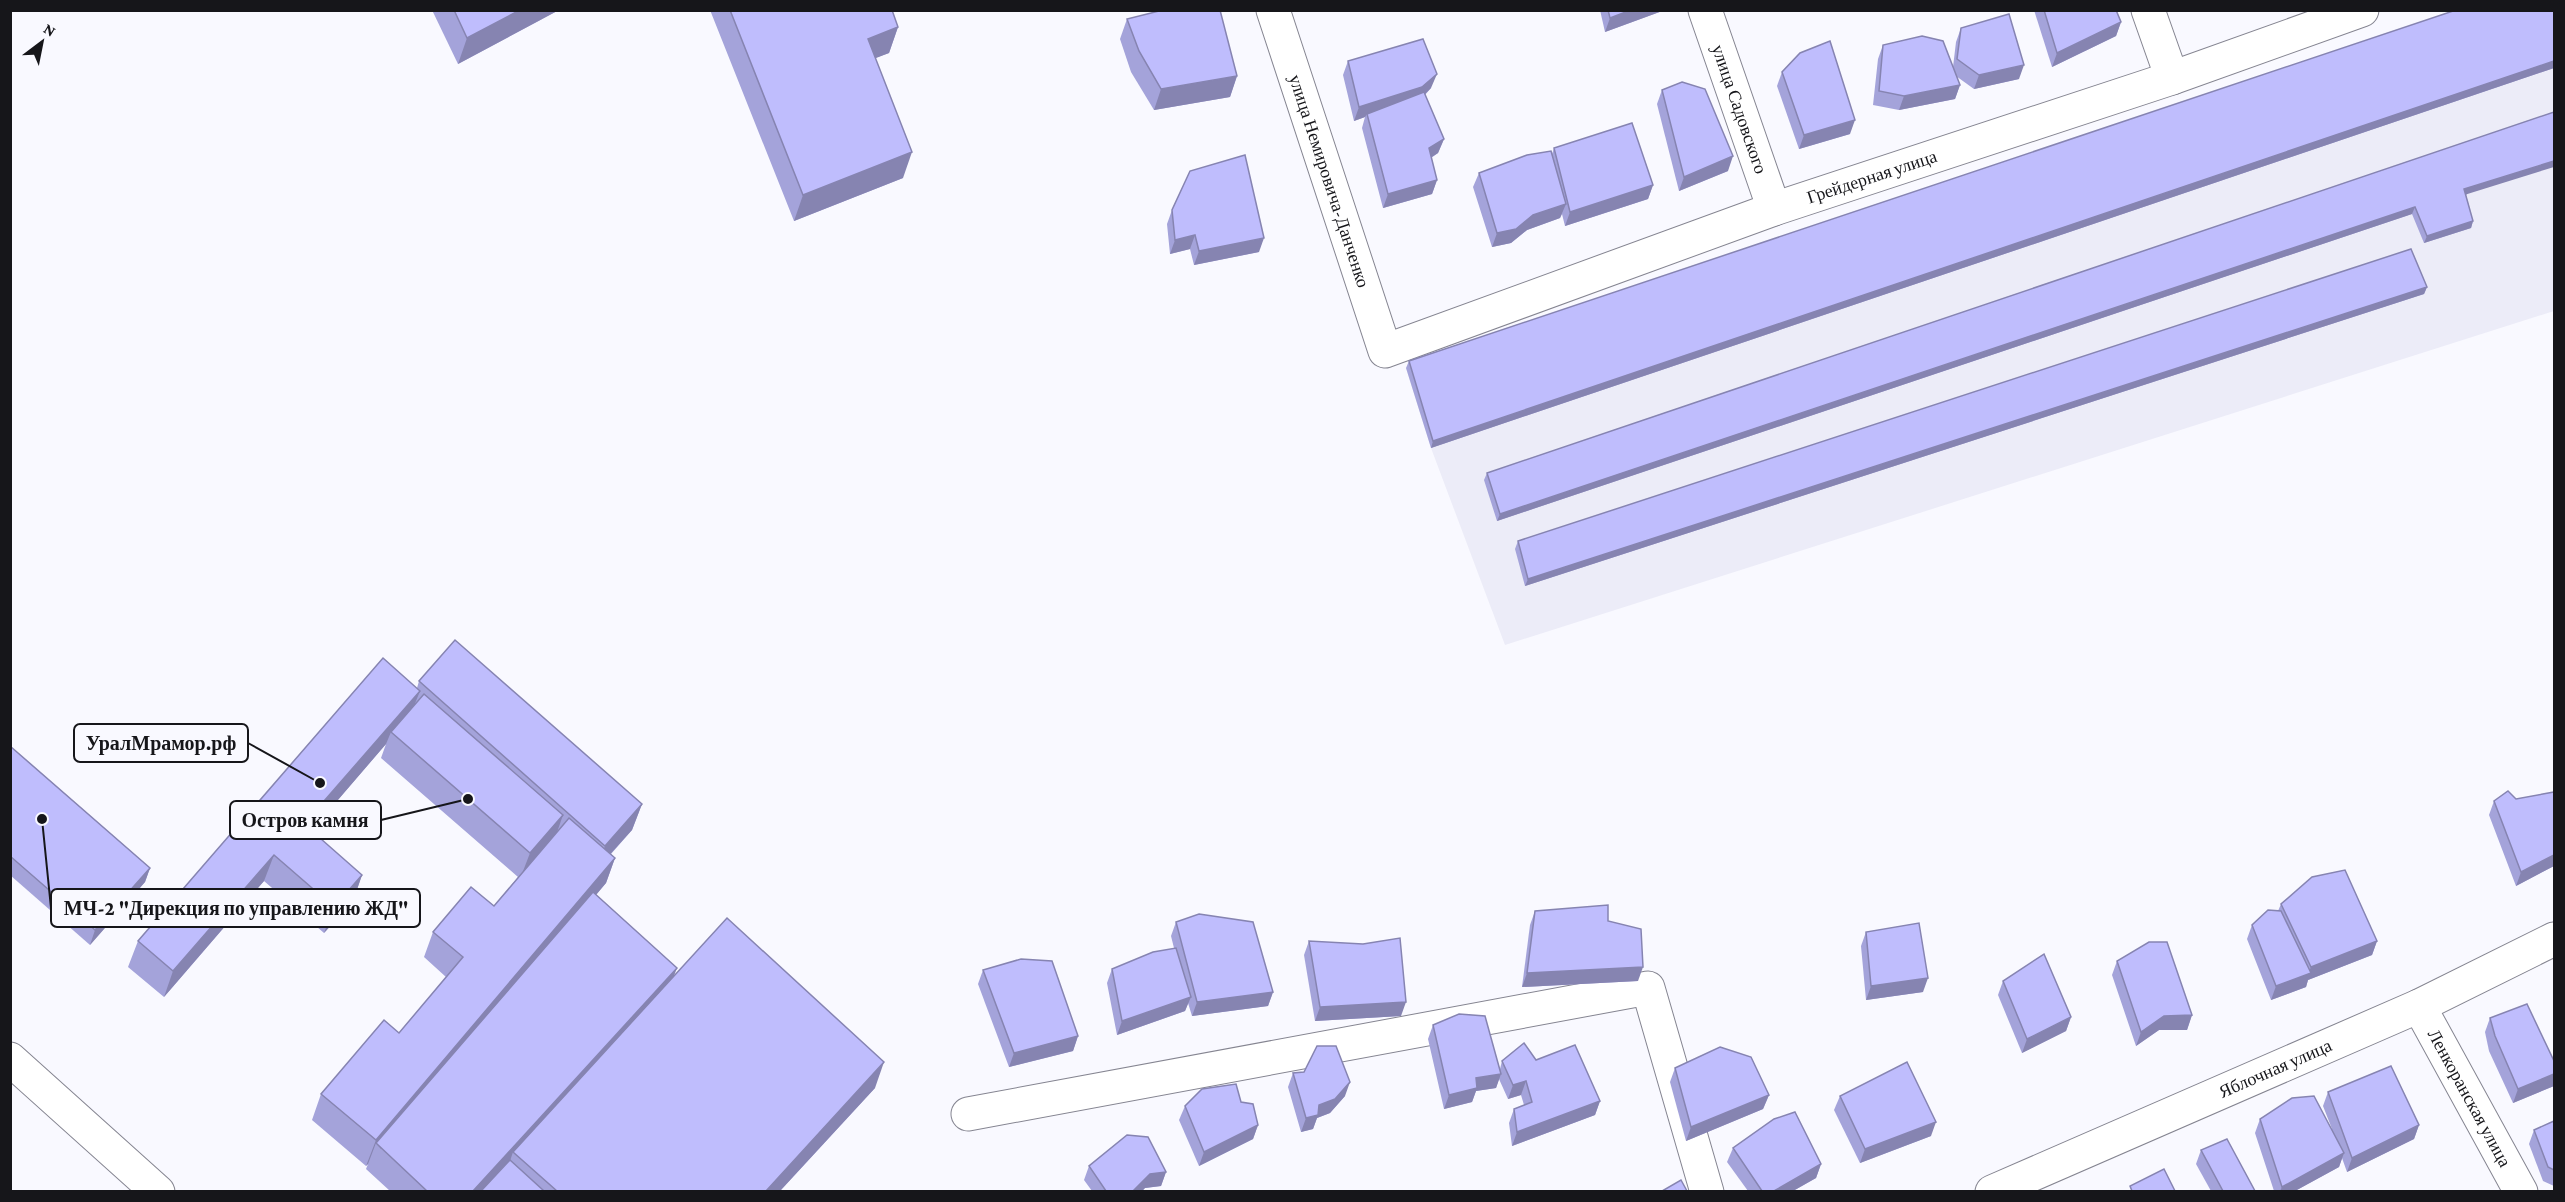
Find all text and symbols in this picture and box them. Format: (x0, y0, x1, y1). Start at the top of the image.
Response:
north arrow (12, 12, 72, 72)
text: N (41, 20, 59, 40)
street label: улица Садовского (1708, 42, 1771, 176)
street label: улица Немировича-Данченко (1285, 72, 1373, 290)
street label: Грейдерная улица (1804, 146, 1939, 208)
callout: УралМрамор.рф (74, 724, 248, 762)
text: УралМрамор.рф (86, 732, 236, 755)
callout: Остров камня (230, 801, 381, 839)
text: Остров камня (242, 809, 369, 832)
callout: МЧ-2 "Дирекция по управлению ЖД" (51, 889, 420, 927)
text: МЧ-2 "Дирекция по управлению ЖД" (64, 897, 408, 920)
street label: Ленкоранская улица (2424, 1026, 2515, 1170)
street label: Яблочная улица (2216, 1035, 2335, 1102)

